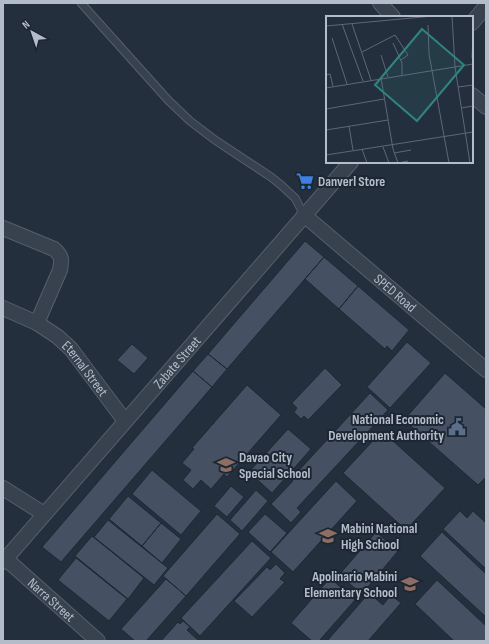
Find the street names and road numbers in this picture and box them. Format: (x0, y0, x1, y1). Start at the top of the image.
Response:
street label: SPED Road (371, 270, 420, 316)
street label: Zabate Street (150, 332, 204, 392)
street label: Eternal Street (59, 337, 112, 399)
street label: Narra Street (24, 574, 79, 625)

